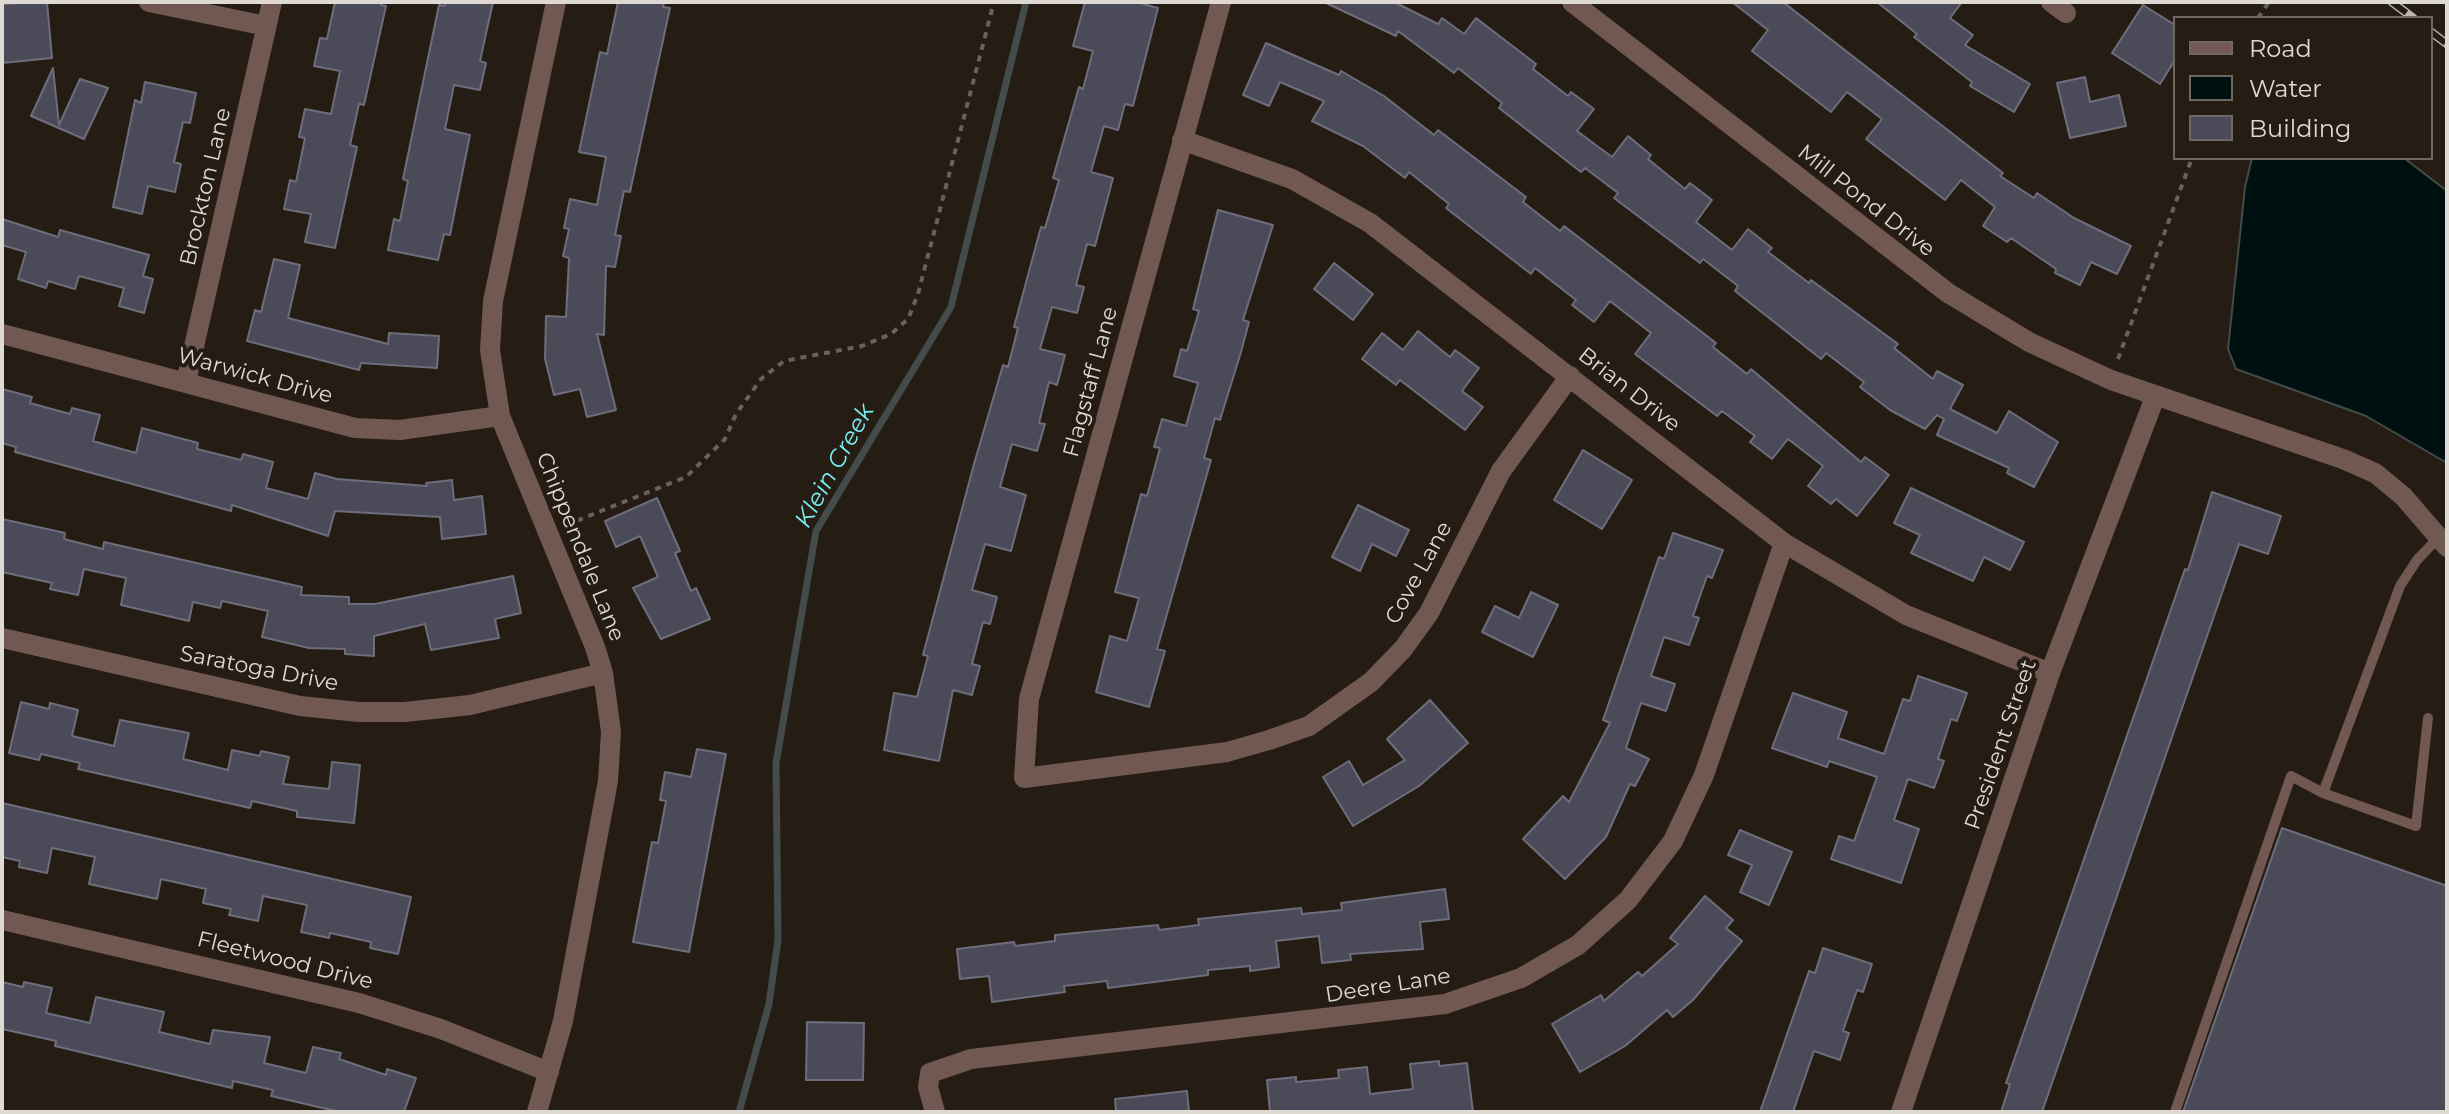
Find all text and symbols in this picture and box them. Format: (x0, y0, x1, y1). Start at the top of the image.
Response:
legend (2173, 16, 2433, 160)
text: Road (2249, 34, 2312, 63)
text: Water (2249, 74, 2322, 103)
street label: Brockton Lane (175, 105, 237, 269)
text: Building (2249, 114, 2352, 143)
street label: Mill Pond Drive (1792, 139, 1940, 263)
street label: Flagstaff Lane (1058, 304, 1124, 460)
street label: Brian Drive (1573, 342, 1685, 438)
street label: Warwick Drive (175, 343, 335, 409)
water label: Klein Creek (789, 399, 881, 533)
street label: Chippendale Lane (530, 449, 630, 645)
street label: Cove Lane (1380, 517, 1458, 629)
street label: Saratoga Drive (177, 641, 341, 697)
street label: President Street (1960, 657, 2042, 833)
street label: Fleetwood Drive (194, 926, 376, 996)
street label: Deere Lane (1323, 963, 1453, 1009)

